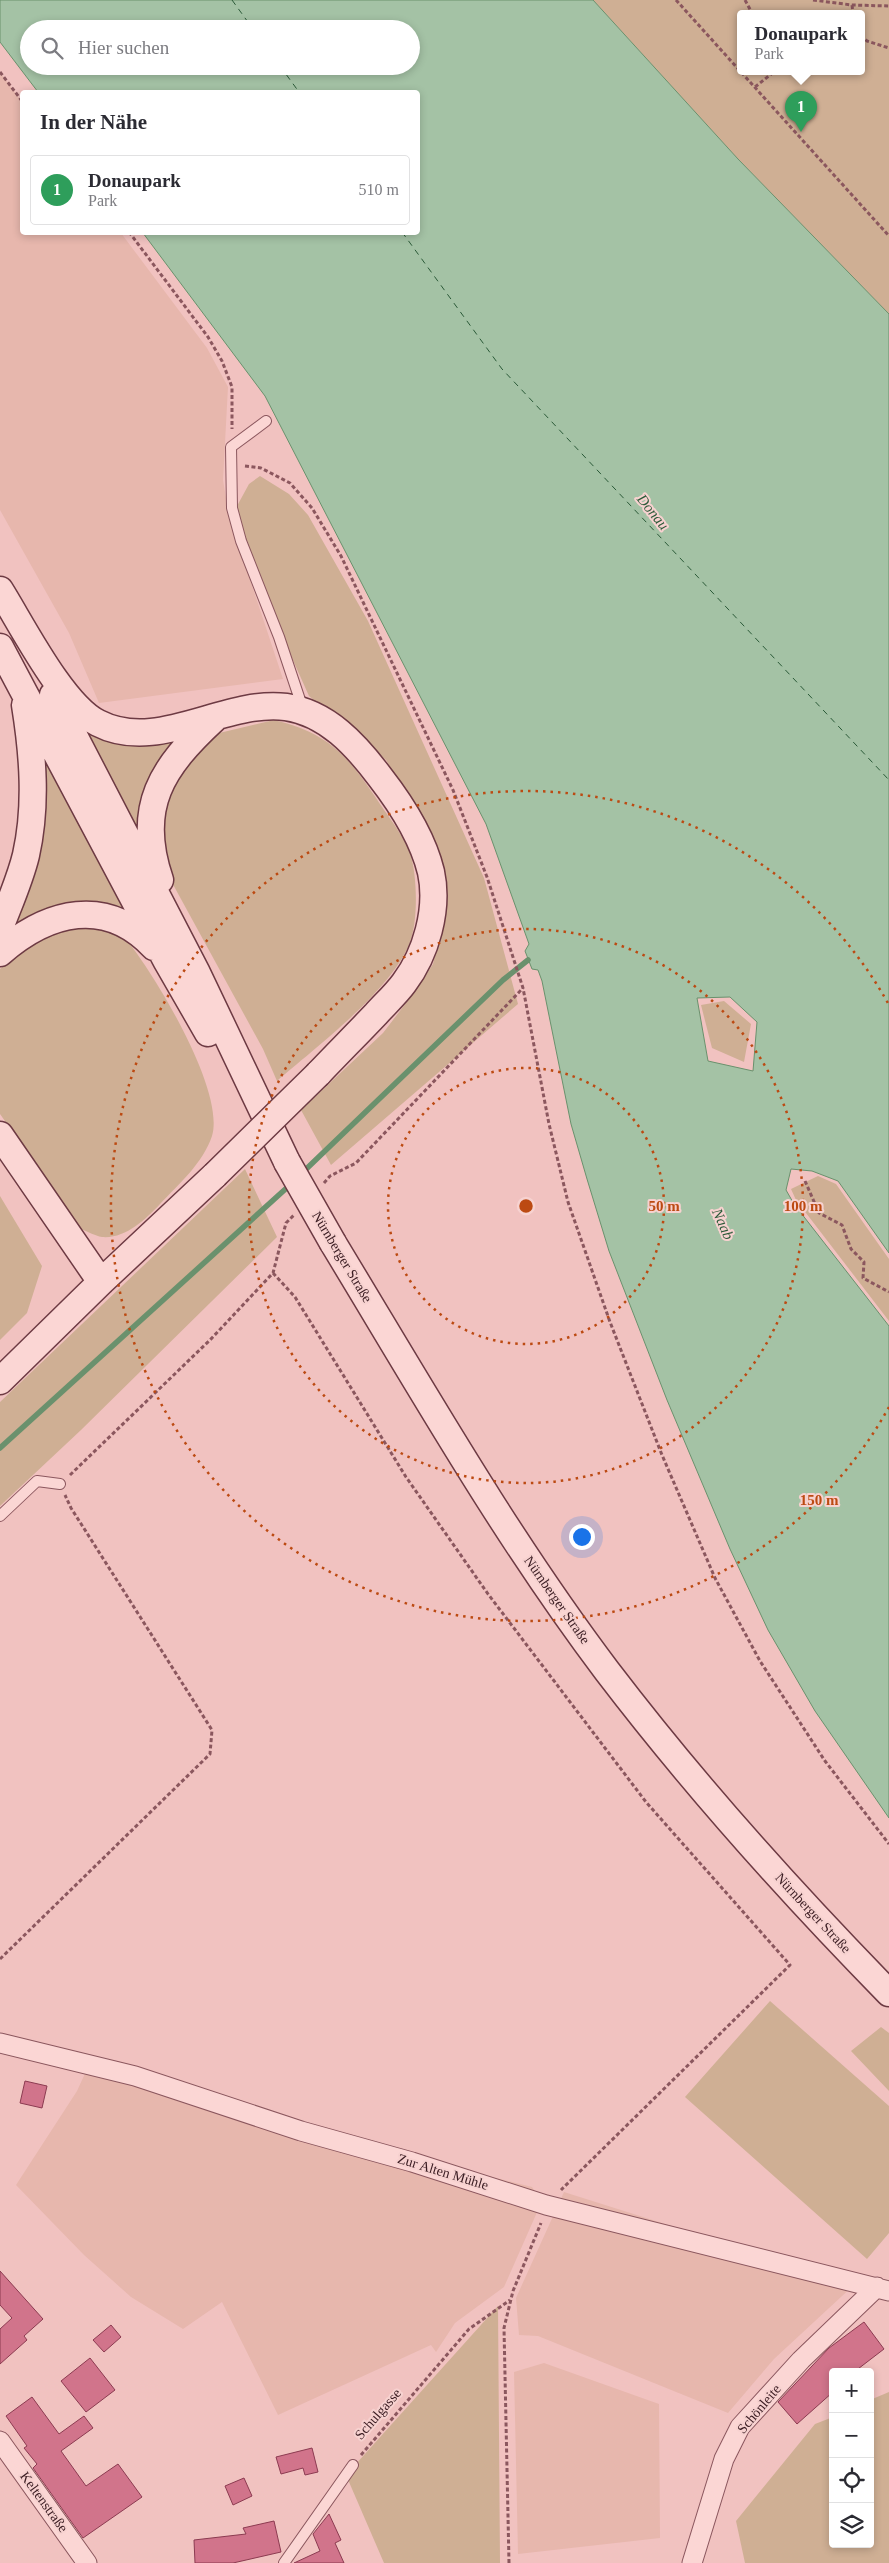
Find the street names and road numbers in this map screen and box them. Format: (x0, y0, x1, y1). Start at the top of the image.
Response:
street label: Nürnberger Straße (309, 1209, 375, 1305)
street label: Nürnberger Straße (521, 1553, 593, 1647)
street label: Nürnberger Straße (772, 1870, 854, 1956)
street label: Zur Alten Mühle (396, 2151, 490, 2193)
street label: Schönleite (734, 2382, 784, 2436)
street label: Schulgasse (352, 2386, 404, 2442)
street label: Keltenstraße (17, 2469, 71, 2535)

